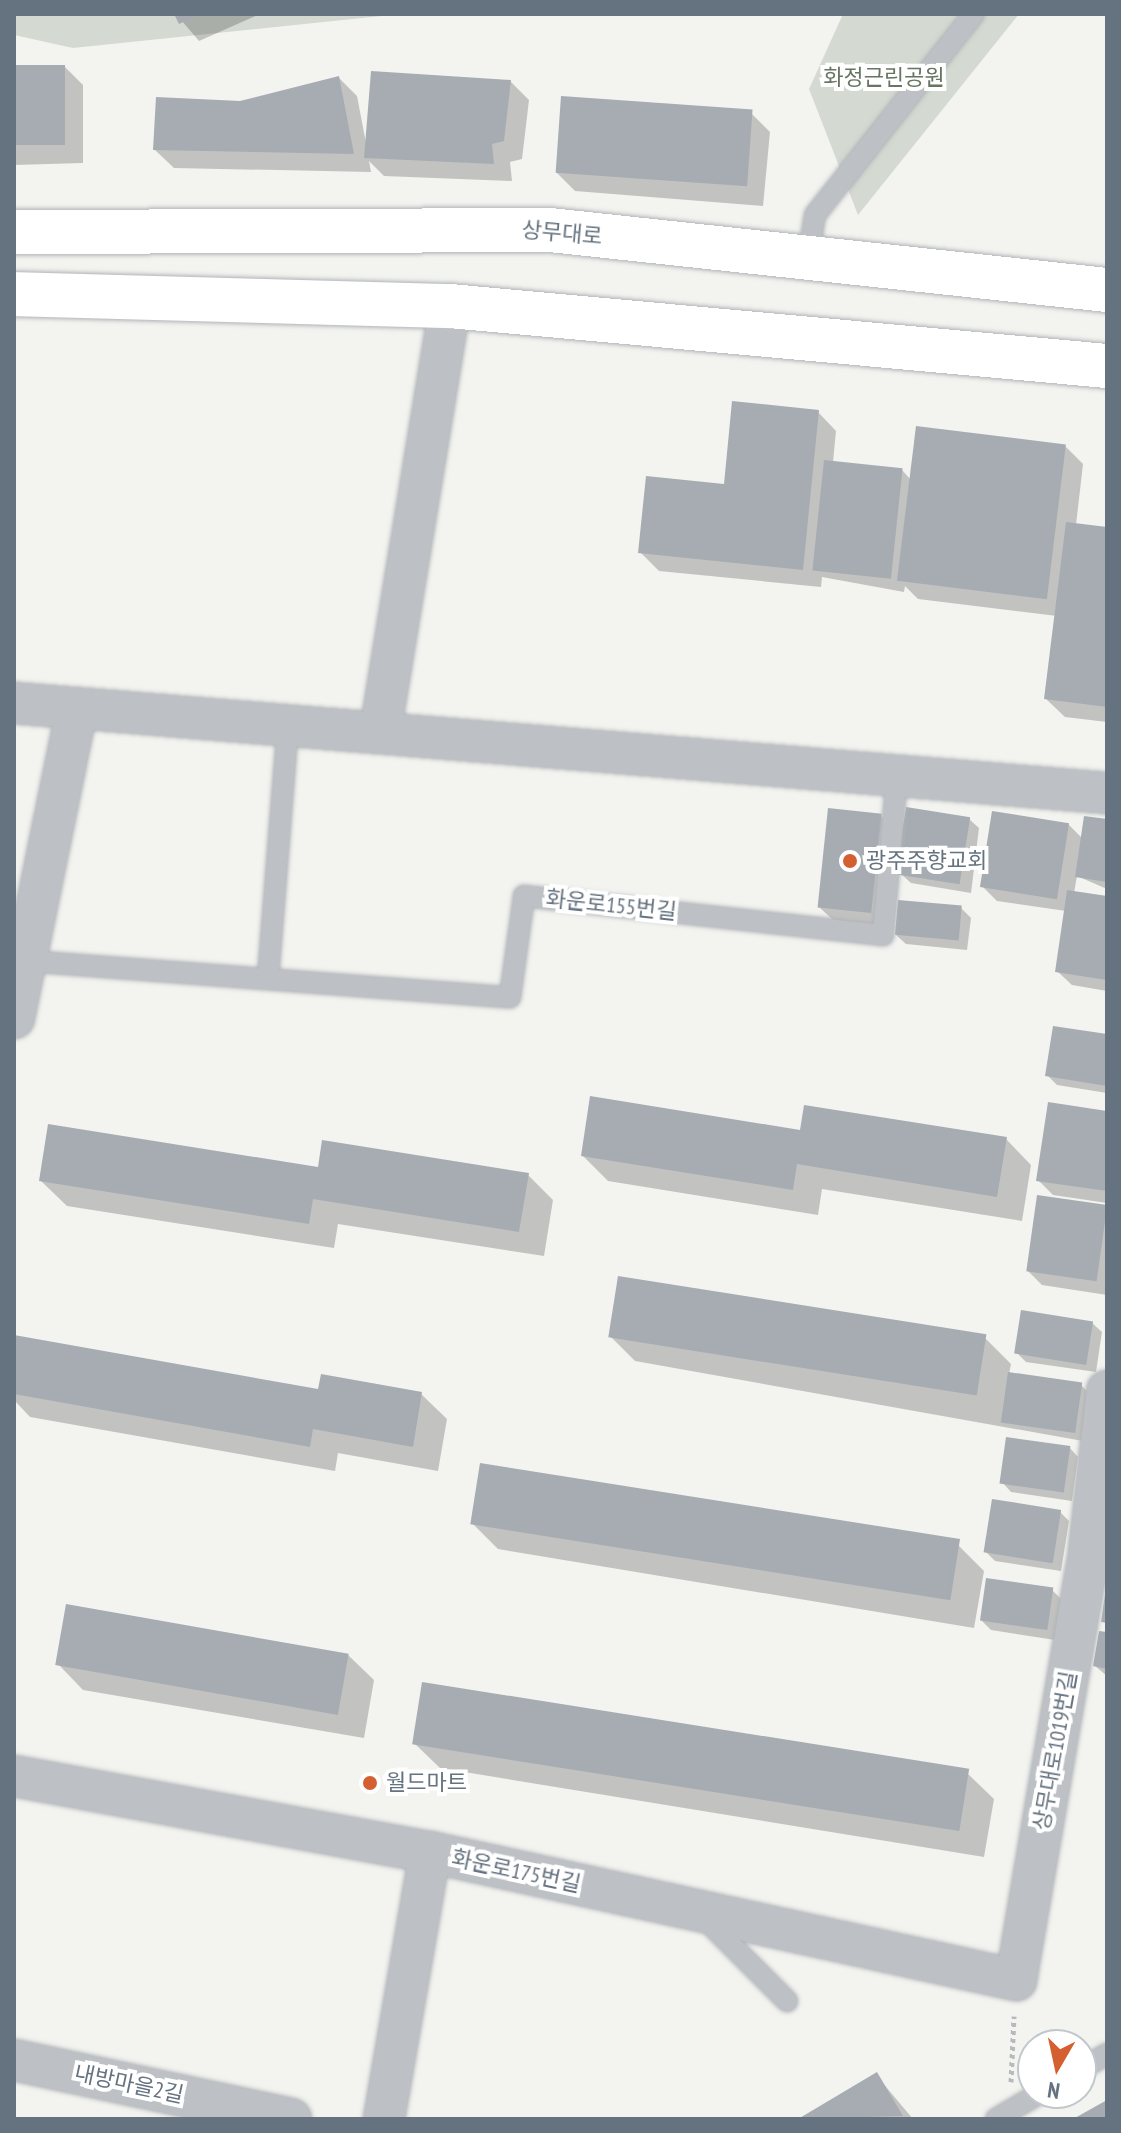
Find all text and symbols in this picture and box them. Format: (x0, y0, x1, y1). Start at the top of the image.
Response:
park label: 화정근린공원 (823, 65, 945, 91)
street label: 상무대로 (521, 216, 603, 250)
place label: 광주주향교회 (866, 848, 987, 874)
marker: 광주주향교회 (841, 852, 859, 870)
street label: 화운로155번길 (545, 885, 677, 925)
street label: 상무대로1019번길 (1028, 1669, 1082, 1833)
place label: 월드마트 (386, 1770, 467, 1796)
marker: 월드마트 (361, 1774, 379, 1792)
street label: 화운로175번길 (449, 1844, 583, 1898)
north arrow (1017, 2029, 1097, 2109)
street label: 내방마을2길 (72, 2060, 186, 2108)
text: N (1046, 2076, 1062, 2105)

